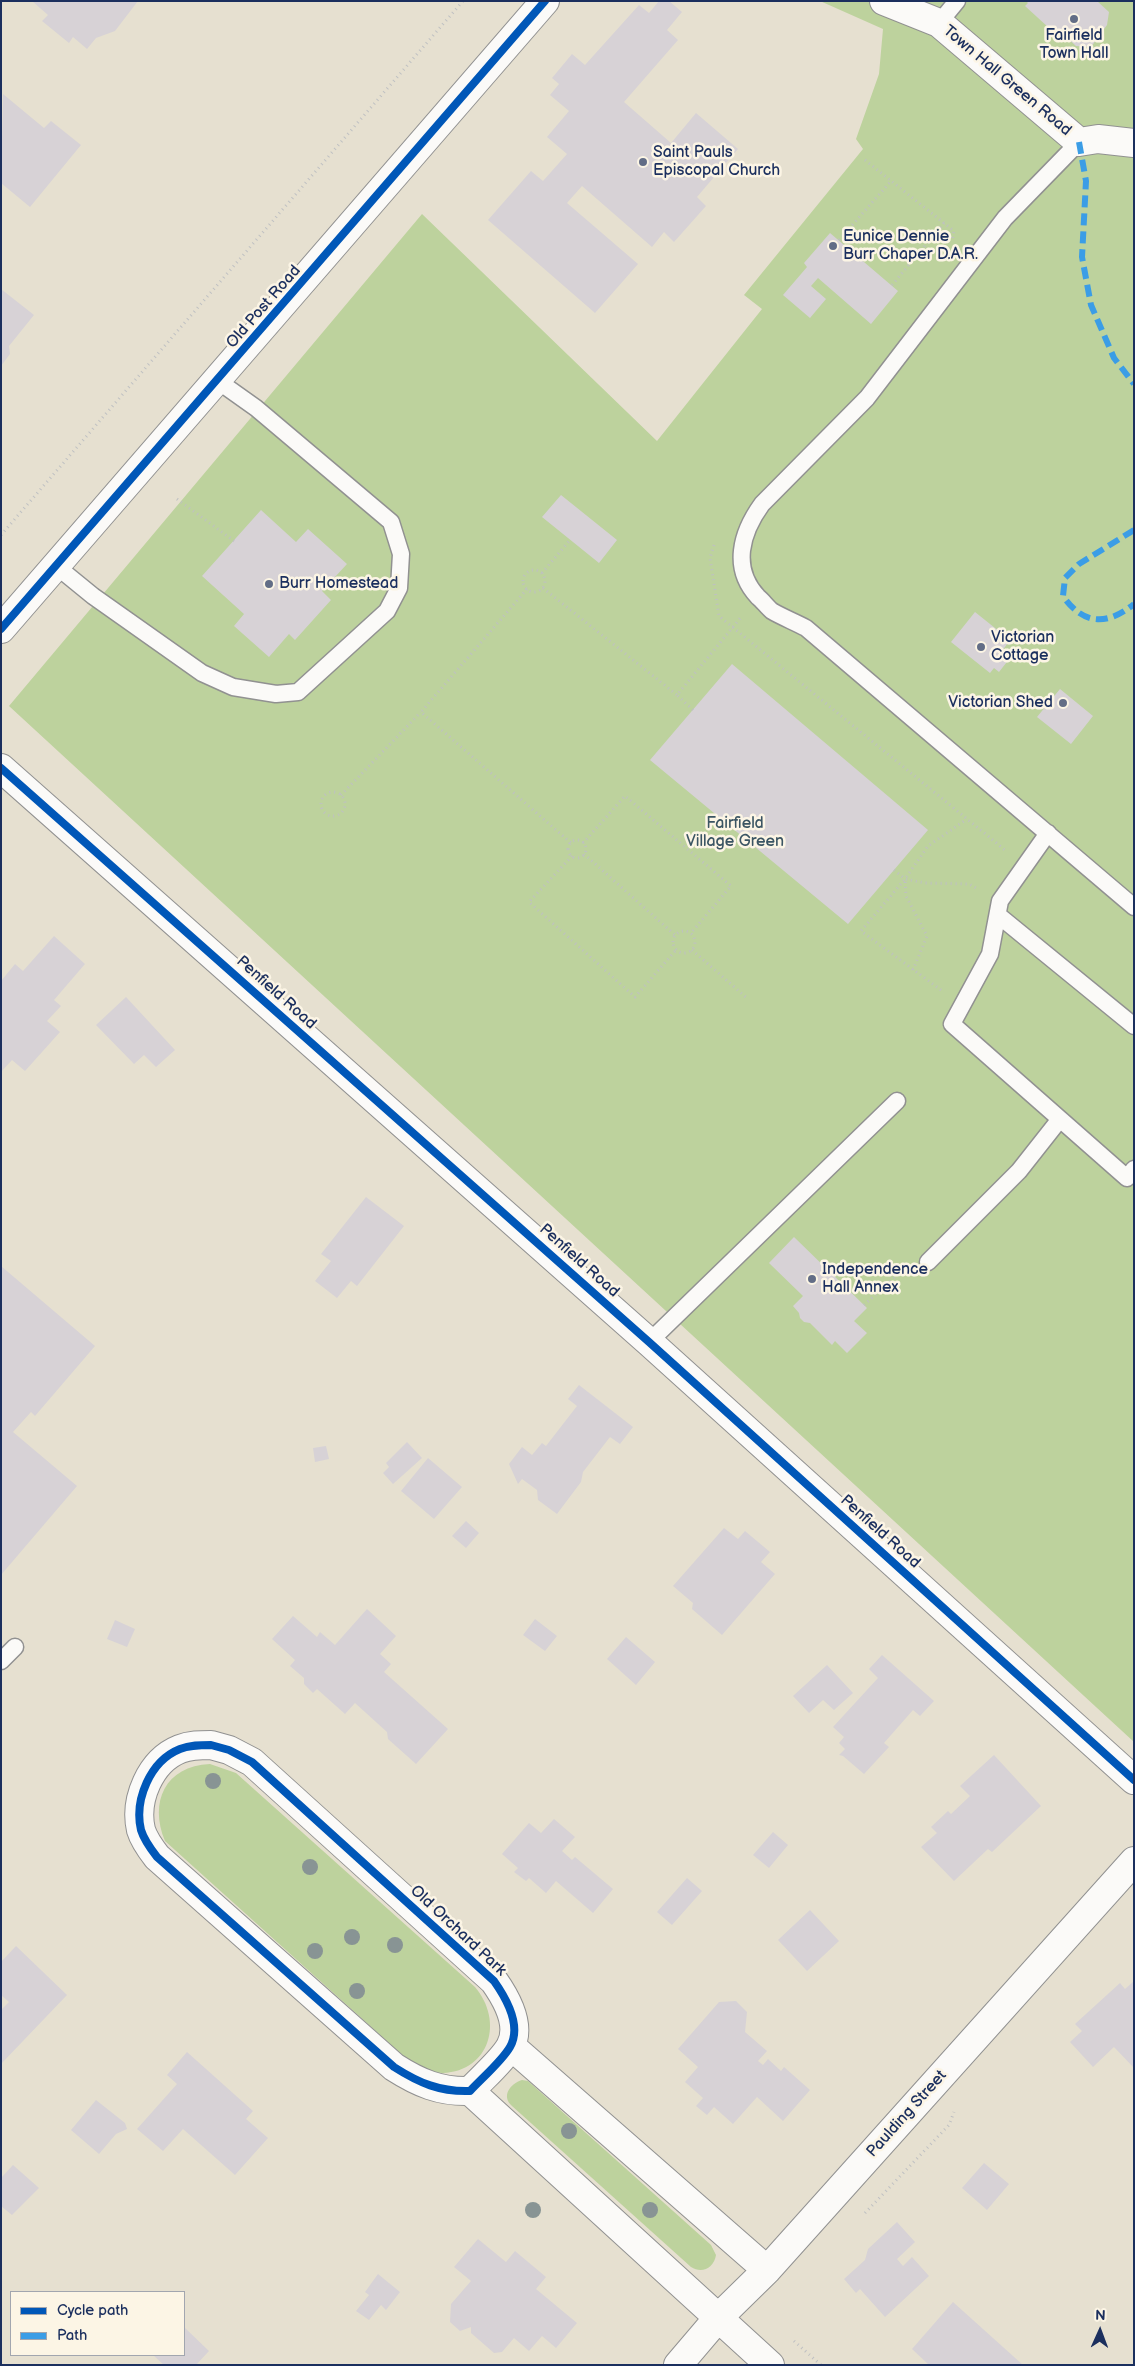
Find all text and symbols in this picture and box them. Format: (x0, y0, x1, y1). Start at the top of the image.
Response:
marker: Fairfield Town Hall (1068, 13, 1080, 25)
street label: Town Hall Green Road (939, 22, 1075, 140)
place label: Fairfield Town Hall (1040, 26, 1108, 64)
place label: Saint Pauls Episcopal Church (653, 143, 780, 181)
marker: Saint Pauls Episcopal Church (637, 156, 649, 168)
place label: Eunice Dennie Burr Chaper D.A.R. (843, 227, 978, 265)
marker: Eunice Dennie Burr Chaper D.A.R. (827, 240, 839, 252)
street label: Old Post Road (223, 262, 305, 352)
place label: Burr Homestead (279, 574, 398, 594)
marker: Burr Homestead (263, 578, 275, 590)
place label: Victorian Cottage (991, 628, 1054, 666)
marker: Victorian Cottage (975, 641, 987, 653)
place label: Victorian Shed (948, 693, 1053, 713)
marker: Victorian Shed (1057, 697, 1069, 709)
park label: Fairfield Village Green (686, 814, 784, 852)
street label: Penfield Road (232, 952, 320, 1034)
street label: Penfield Road (535, 1220, 623, 1302)
place label: Independence Hall Annex (822, 1260, 928, 1298)
marker: Independence Hall Annex (806, 1273, 818, 1285)
street label: Penfield Road (836, 1491, 924, 1573)
street label: Old Orchard Park (406, 1882, 510, 1980)
street label: Paulding Street (863, 2067, 951, 2161)
legend (10, 2291, 185, 2356)
text: Cycle path (57, 2301, 128, 2320)
north arrow (1075, 2306, 1125, 2356)
text: N (1095, 2307, 1106, 2324)
text: Path (57, 2326, 87, 2345)

